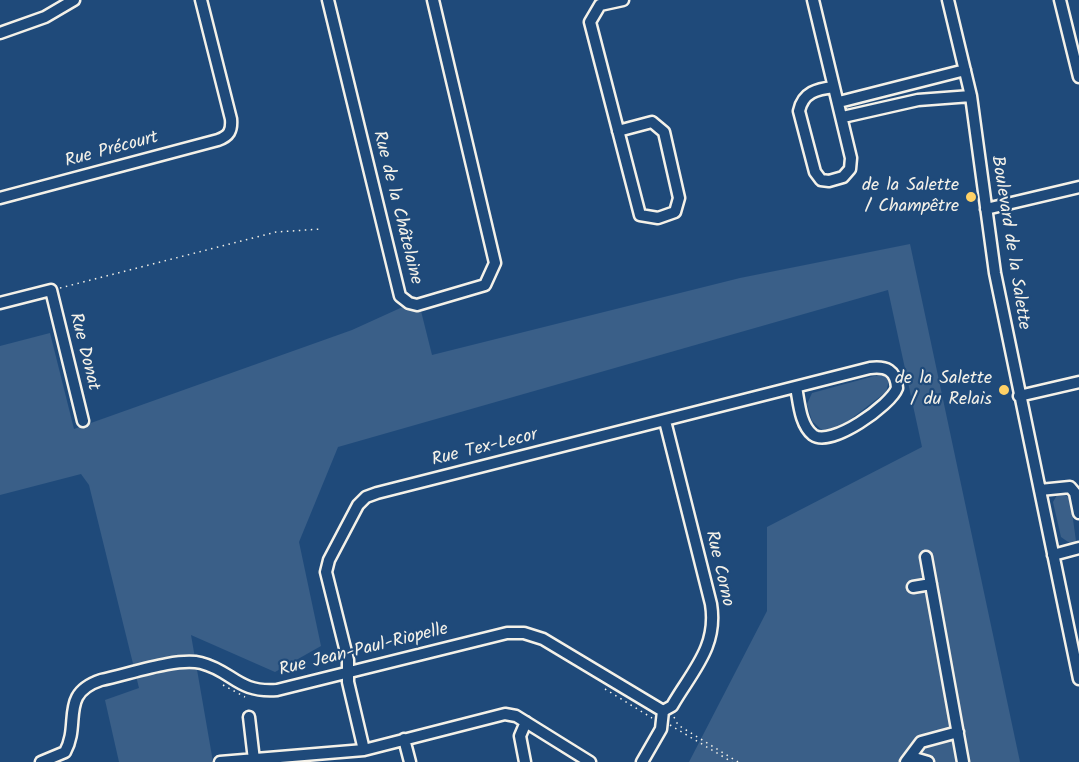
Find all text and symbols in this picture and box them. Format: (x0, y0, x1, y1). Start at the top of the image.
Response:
street label: Rue Précourt (63, 128, 161, 174)
street label: Rue de la Châtelaine (366, 129, 426, 287)
street label: Boulevard de la Salette (985, 154, 1033, 332)
place label: de la Salette / Champêtre (862, 176, 959, 219)
marker: de la Salette / Champêtre (964, 190, 978, 204)
street label: Rue Donat (63, 311, 103, 393)
place label: de la Salette / du Relais (895, 369, 992, 412)
marker: de la Salette / du Relais (997, 383, 1011, 397)
street label: Rue Tex-Lecor (430, 425, 540, 473)
street label: Rue Corno (699, 529, 737, 609)
street label: Rue Jean-Paul-Riopelle (277, 620, 451, 682)

